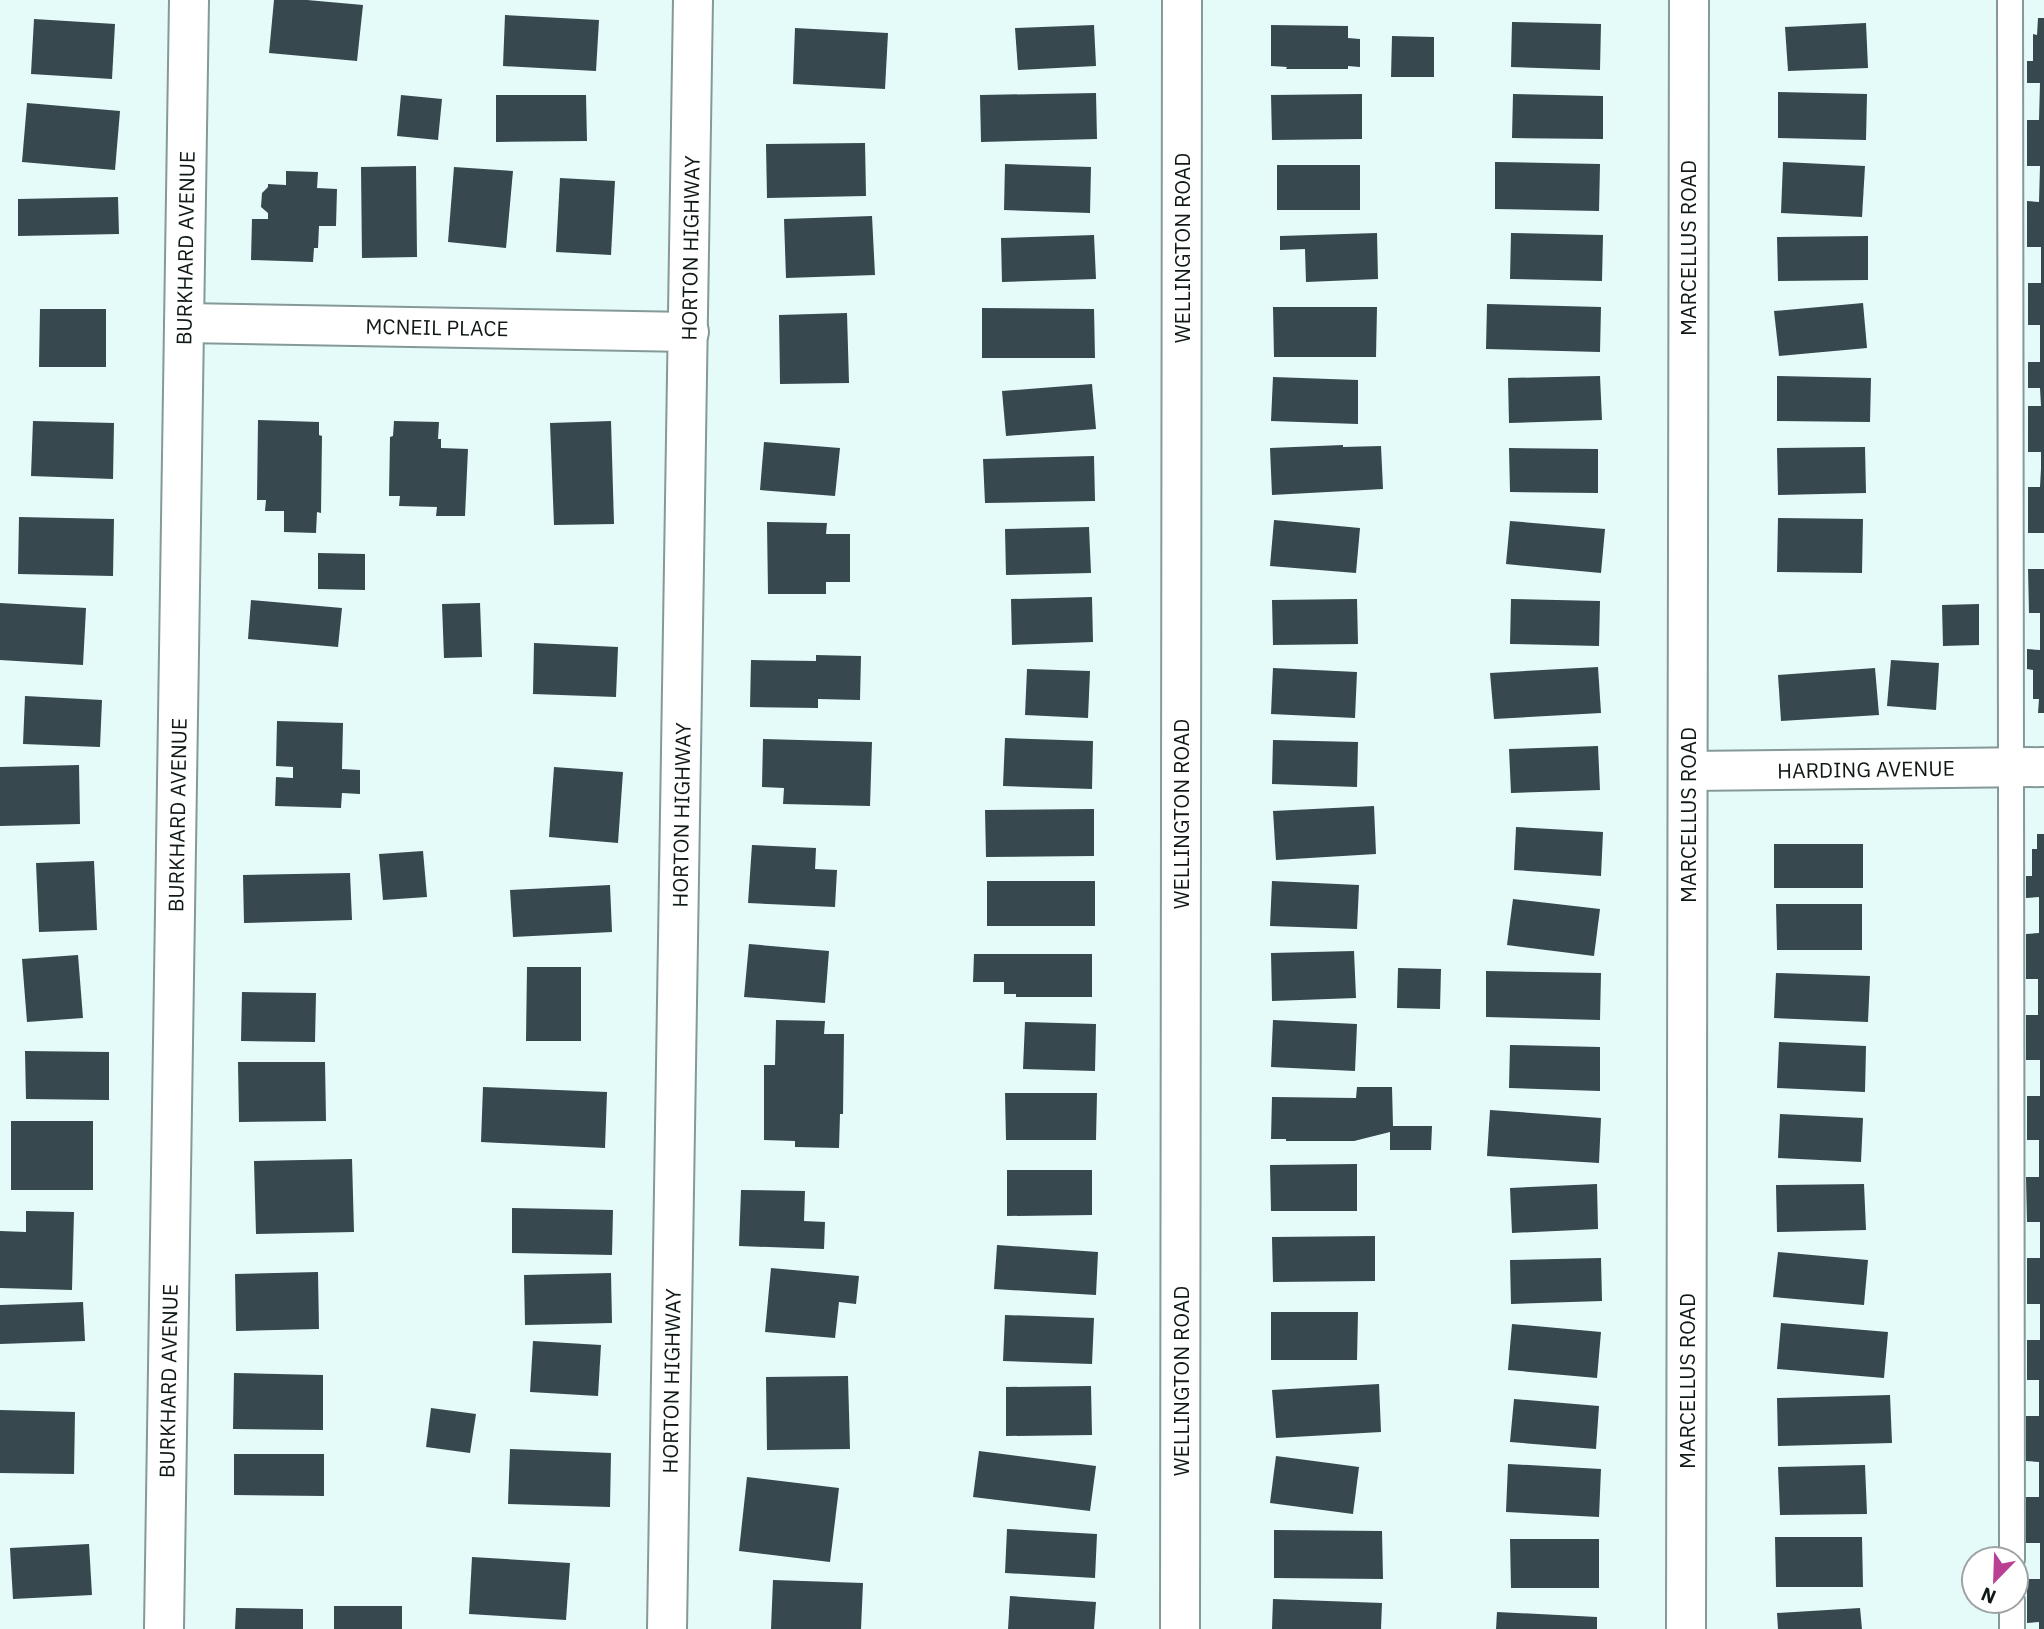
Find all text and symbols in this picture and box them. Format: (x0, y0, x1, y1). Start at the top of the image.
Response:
street label: BURKHARD AVENUE (169, 151, 201, 345)
street label: WELLINGTON ROAD (1168, 153, 1196, 343)
street label: HORTON HIGHWAY (674, 155, 706, 341)
street label: MARCELLUS ROAD (1674, 160, 1702, 336)
street label: MCNEIL PLACE (365, 312, 509, 342)
street label: BURKHARD AVENUE (161, 718, 193, 912)
street label: WELLINGTON ROAD (1167, 719, 1195, 909)
street label: HORTON HIGHWAY (665, 722, 697, 908)
street label: MARCELLUS ROAD (1674, 727, 1702, 903)
street label: HARDING AVENUE (1777, 753, 1955, 785)
street label: BURKHARD AVENUE (152, 1284, 184, 1478)
street label: WELLINGTON ROAD (1167, 1286, 1195, 1476)
street label: HORTON HIGHWAY (655, 1288, 687, 1474)
street label: MARCELLUS ROAD (1673, 1293, 1701, 1469)
north arrow (1960, 1545, 2030, 1615)
text: N (1977, 1582, 1999, 1609)

